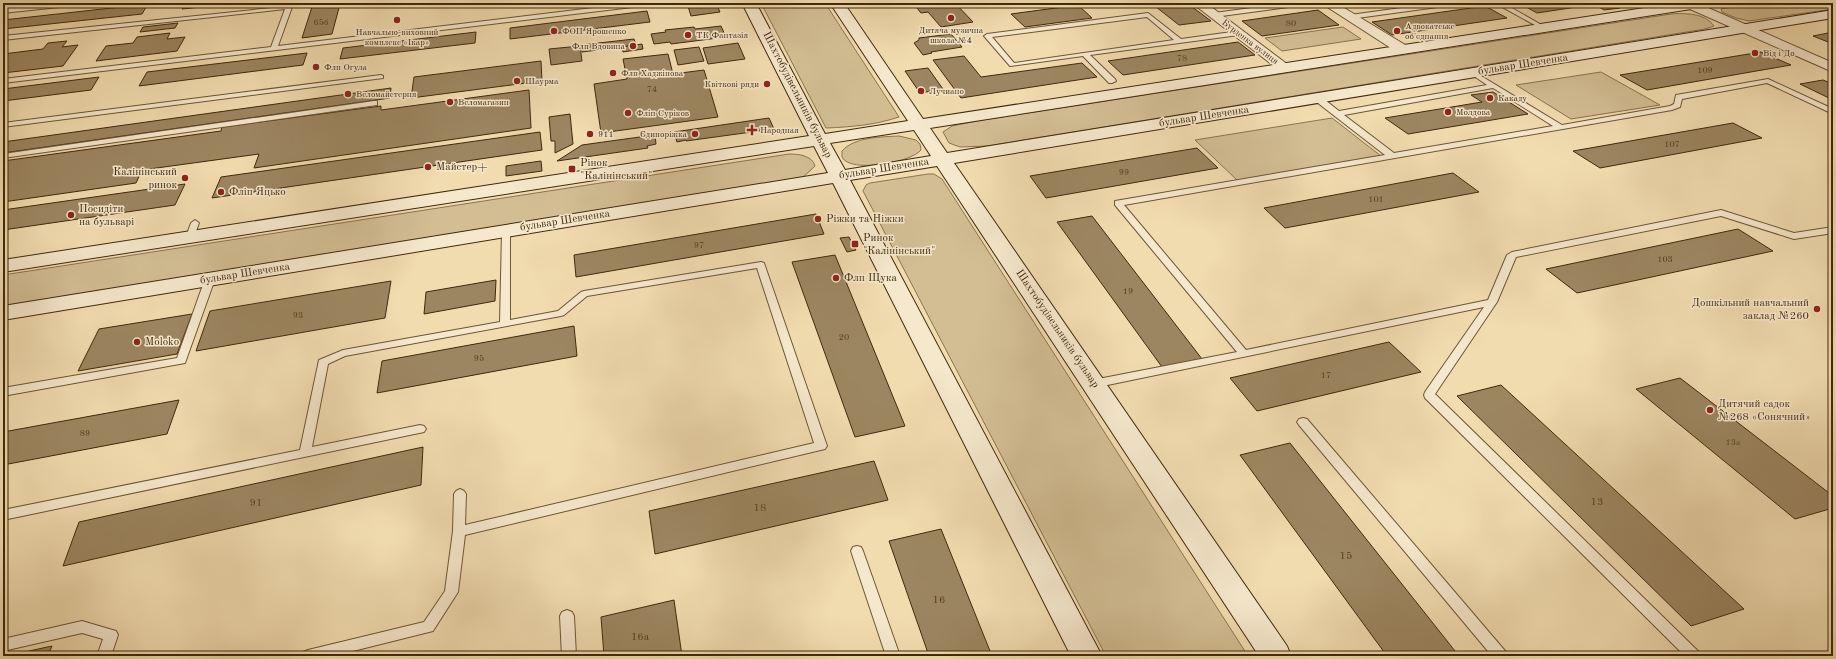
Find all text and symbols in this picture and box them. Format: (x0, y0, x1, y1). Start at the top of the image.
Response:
marker: Дитяча музична школа №4 (946, 13, 956, 23)
marker: Навчально-виховний комплекс «Ікар» (392, 15, 402, 25)
house number: 65б (314, 18, 329, 27)
street label: Бурденка вулиця (1220, 18, 1280, 66)
house number: 80 (1286, 19, 1296, 28)
place label: Адвокатське об'єднання (1405, 22, 1455, 41)
marker: ФОП Ярошенко (549, 26, 559, 36)
place label: Дитяча музична школа №4 (919, 26, 984, 45)
marker: Адвокатське об'єднання (1392, 26, 1402, 36)
place label: ФОП Ярошенко (562, 27, 627, 36)
place label: Навчально-виховний комплекс «Ікар» (356, 28, 439, 47)
marker: ТК Фантазія (683, 30, 693, 40)
street label: Шахтобудівельників бульвар (760, 30, 834, 160)
place label: ТК Фантазія (696, 31, 748, 40)
marker: Флп Вдовина (628, 41, 638, 51)
place label: Флп Вдовина (572, 42, 626, 51)
marker: Від і До (1750, 48, 1760, 58)
place label: Від і До (1763, 49, 1795, 58)
street label: бульвар Шевченка (1477, 52, 1569, 78)
house number: 78 (1177, 54, 1187, 63)
marker: Флп Огула (311, 62, 321, 72)
place label: Флп Огула (324, 63, 368, 72)
house number: 109 (1697, 66, 1713, 75)
marker: Флп Хаджінова (608, 68, 618, 78)
place label: Флп Хаджінова (621, 69, 684, 78)
marker: Шаурма (512, 76, 522, 86)
place label: Шаурма (525, 77, 559, 86)
marker: Квіткові ряди (762, 79, 772, 89)
place label: Квіткові ряди (705, 80, 759, 89)
house number: 74 (647, 85, 657, 94)
marker: Лучиано (916, 86, 926, 96)
place label: Лучиано (929, 87, 964, 96)
marker: Веломайстерня (343, 89, 353, 99)
place label: Веломайстерня (356, 90, 417, 99)
marker: Какаду (1485, 93, 1495, 103)
place label: Какаду (1498, 94, 1527, 103)
marker: Веломагазин (445, 97, 455, 107)
place label: Веломагазин (458, 98, 509, 107)
street label: бульвар Шевченка (1158, 104, 1250, 130)
marker: Молдова (1443, 107, 1453, 117)
marker: Фліп Суріков (623, 108, 633, 118)
place label: Молдова (1456, 108, 1491, 117)
place label: Фліп Суріков (636, 109, 689, 118)
marker: Народная (747, 125, 757, 135)
place label: Народная (760, 126, 799, 135)
marker: 911 (585, 129, 595, 139)
marker: Єдиноріжка (690, 129, 700, 139)
place label: 911 (598, 130, 614, 139)
place label: Єдиноріжка (640, 130, 688, 139)
house number: 107 (1664, 140, 1680, 149)
street label: бульвар Шевченка (838, 156, 930, 182)
place label: Рінок "Калінінський" (580, 158, 652, 182)
marker: Майстер+ (423, 162, 433, 172)
place label: Майстер+ (436, 162, 488, 173)
marker: Рінок "Калінінський" (567, 164, 577, 174)
place label: Калінінський ринок (113, 167, 177, 191)
house number: 99 (1119, 168, 1129, 177)
marker: Калінінський ринок (180, 173, 190, 183)
marker: Фліп Яцько (216, 187, 226, 197)
place label: Фліп Яцько (229, 187, 286, 198)
house number: 101 (1368, 195, 1384, 204)
place label: Посидіти на бульварі (79, 204, 134, 228)
street label: бульвар Шевченка (519, 208, 611, 234)
marker: Посидіти на бульварі (66, 210, 76, 220)
marker: Ріжки та Ніжки (813, 214, 823, 224)
place label: Ріжки та Ніжки (826, 214, 904, 225)
place label: Ринок "Калінінський" (863, 233, 935, 257)
marker: Ринок "Калінінський" (850, 239, 860, 249)
house number: 97 (694, 241, 704, 250)
house number: 103 (1657, 255, 1673, 264)
street label: бульвар Шевченка (199, 261, 291, 287)
street label: Шахтобудівельників бульвар (1013, 268, 1101, 390)
marker: Флп Щука (831, 273, 841, 283)
place label: Флп Щука (844, 273, 897, 284)
house number: 19 (1123, 287, 1133, 296)
place label: Дошкільний навчальний заклад №260 (1692, 298, 1809, 322)
marker: Дошкільний навчальний заклад №260 (1812, 304, 1822, 314)
house number: 93 (293, 311, 303, 320)
house number: 20 (839, 333, 849, 342)
marker: Moloko (132, 337, 142, 347)
place label: Moloko (145, 337, 179, 348)
house number: 95 (474, 354, 484, 363)
house number: 17 (1321, 371, 1331, 380)
place label: Дитячий садок №268 «Сонячний» (1718, 399, 1810, 423)
marker: Дитячий садок №268 «Сонячний» (1705, 405, 1715, 415)
house number: 89 (80, 429, 90, 438)
house number: 13а (1726, 438, 1741, 447)
house number: 13 (1591, 497, 1603, 508)
house number: 91 (250, 498, 262, 509)
house number: 18 (754, 503, 766, 514)
house number: 15 (1340, 551, 1352, 562)
house number: 16 (933, 595, 945, 606)
house number: 16а (631, 632, 650, 643)

